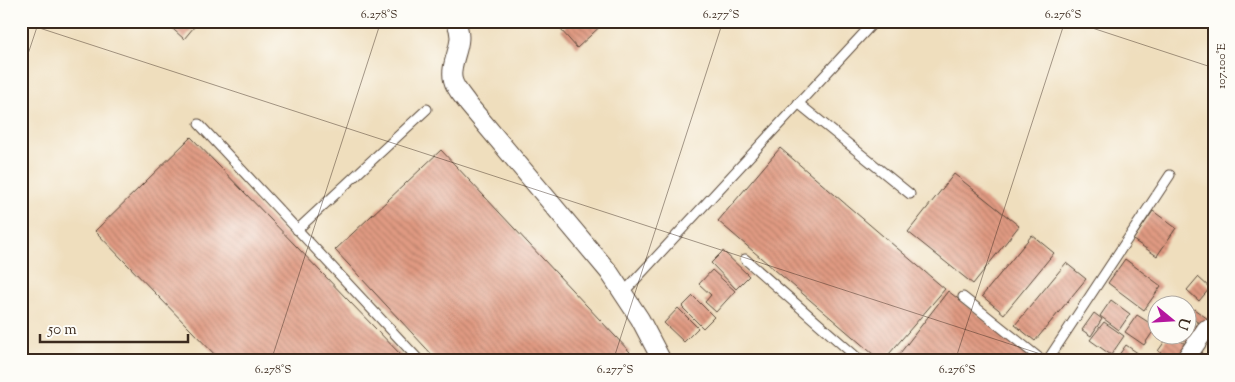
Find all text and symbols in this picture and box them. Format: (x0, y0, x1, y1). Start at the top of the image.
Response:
text: 6.278°S (361, 6, 397, 24)
text: 6.277°S (703, 6, 739, 24)
text: 6.276°S (1045, 6, 1081, 24)
text: 107.100°E (1213, 42, 1231, 89)
north arrow (1148, 294, 1198, 344)
scale bar (40, 312, 188, 344)
text: U (1171, 315, 1194, 332)
text: 50 m (47, 320, 77, 341)
text: 6.278°S (255, 361, 291, 379)
text: 6.277°S (597, 361, 633, 379)
text: 6.276°S (939, 361, 975, 379)

